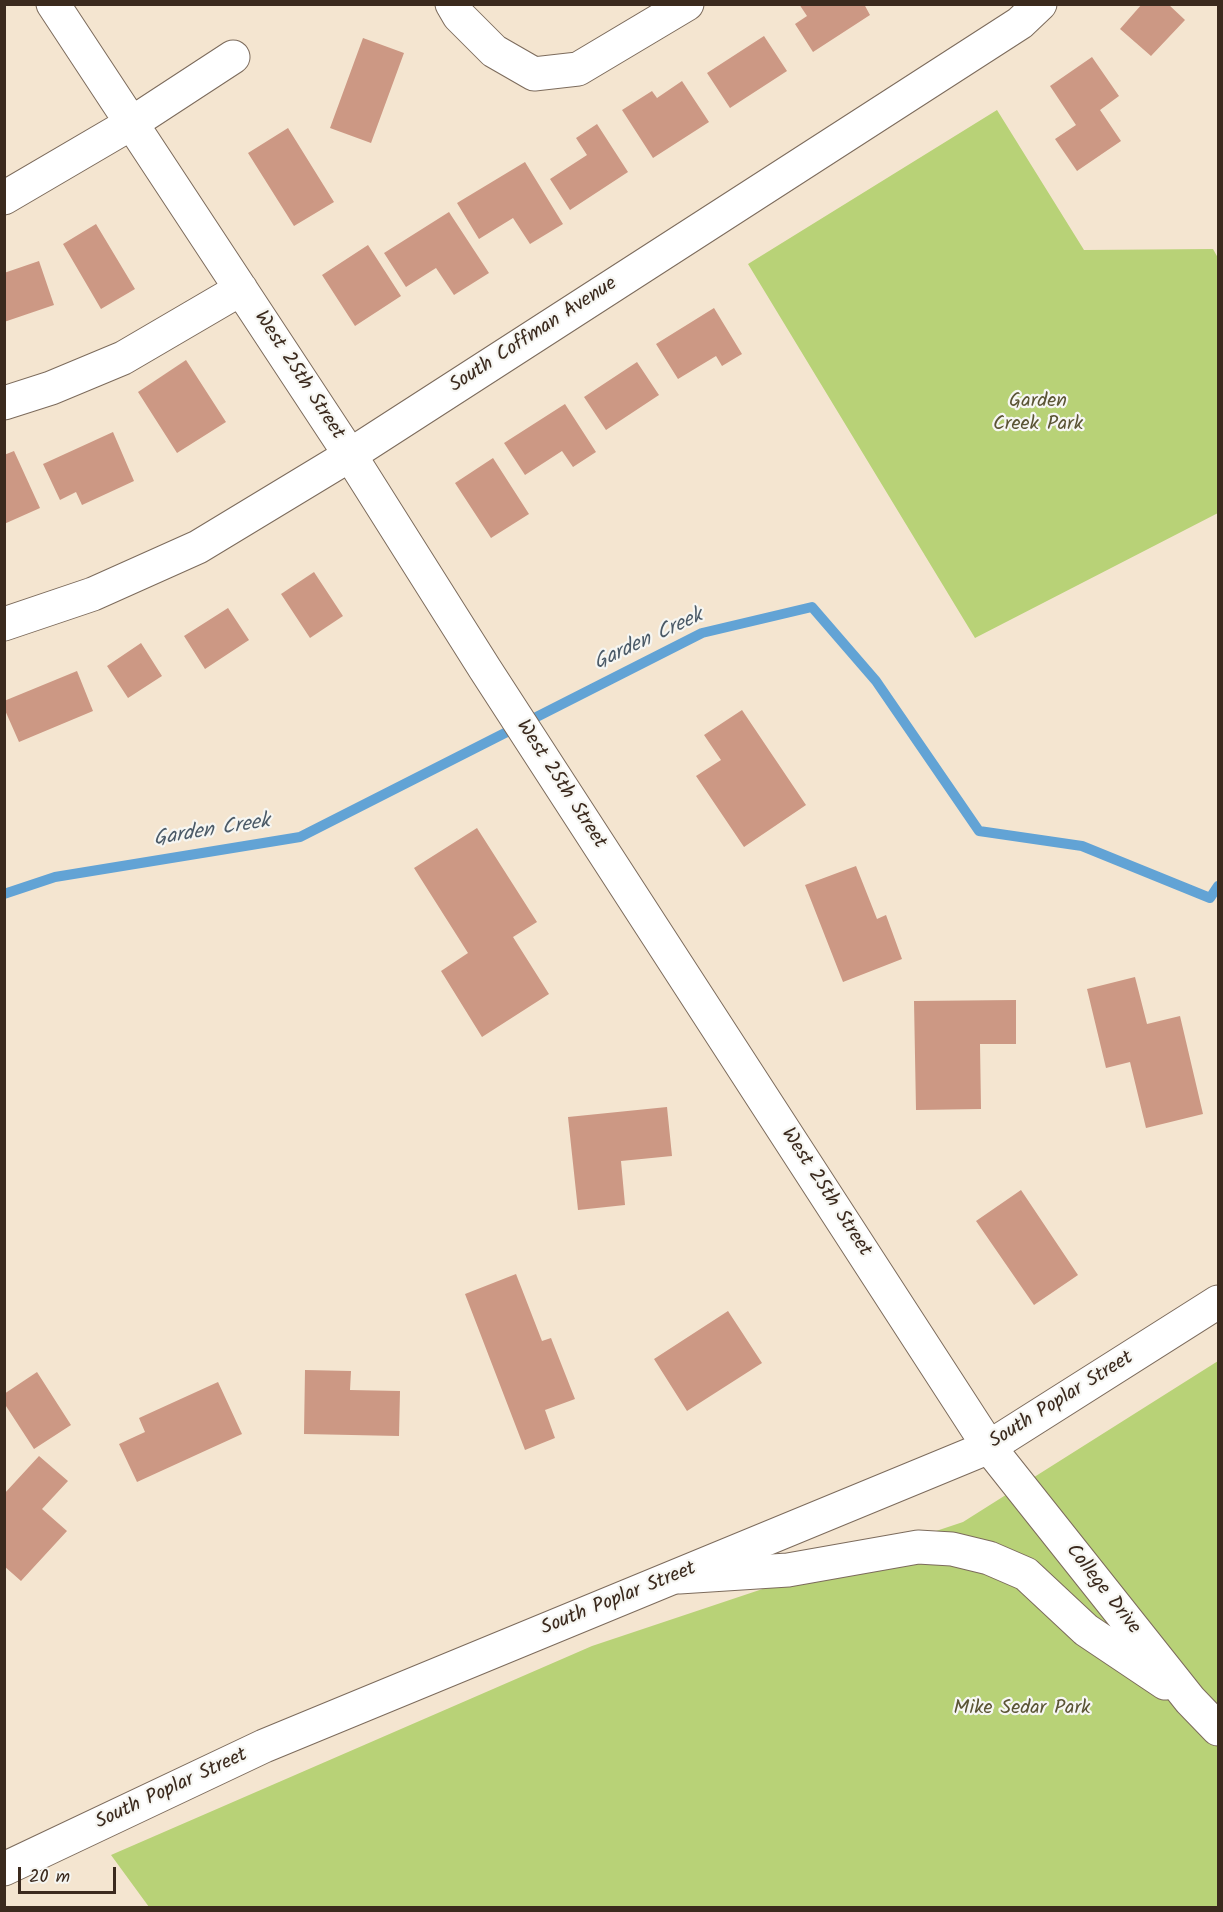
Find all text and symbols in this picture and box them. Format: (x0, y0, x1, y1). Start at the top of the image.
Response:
street label: South Coffman Avenue (446, 273, 622, 399)
street label: West 25th Street (248, 307, 348, 445)
park label: Garden Creek Park (993, 391, 1083, 438)
water label: Garden Creek (590, 605, 708, 677)
street label: West 25th Street (510, 716, 610, 854)
water label: Garden Creek (152, 810, 272, 854)
street label: West 25th Street (775, 1124, 875, 1262)
street label: South Poplar Street (986, 1347, 1138, 1455)
street label: College Drive (1059, 1540, 1145, 1640)
street label: South Poplar Street (538, 1558, 700, 1642)
park label: Mike Sedar Park (954, 1698, 1090, 1722)
street label: South Poplar Street (92, 1744, 252, 1836)
scale bar (21, 1855, 118, 1893)
text: 20 m (29, 1863, 70, 1892)

